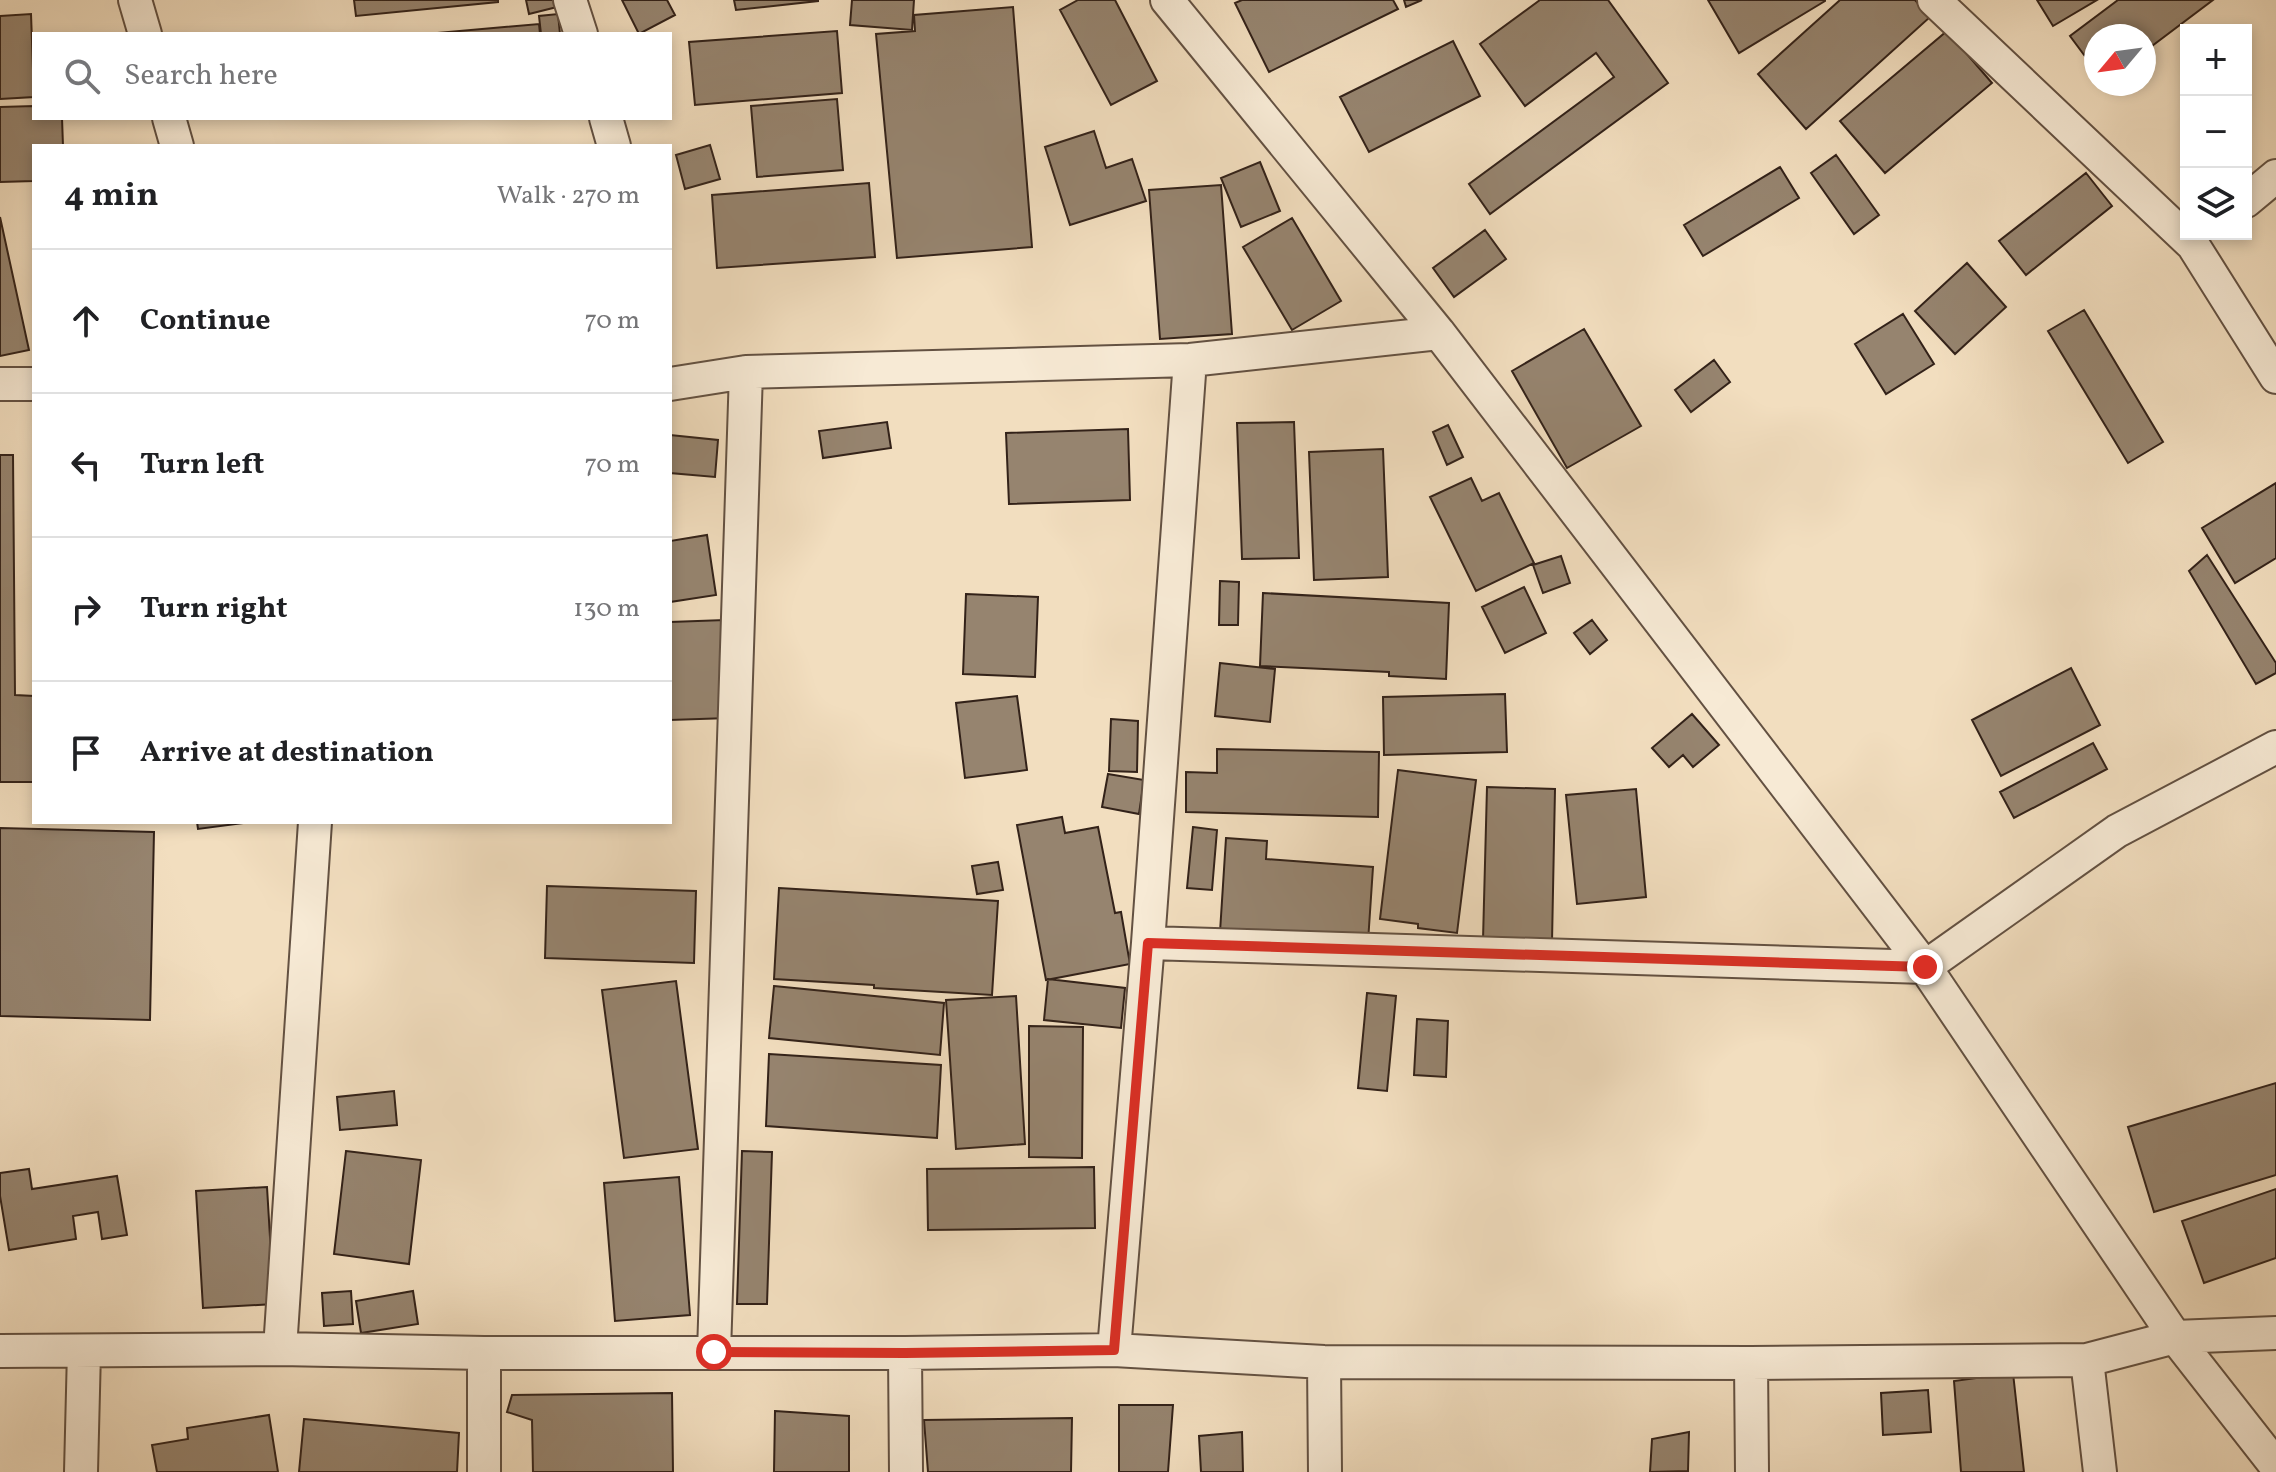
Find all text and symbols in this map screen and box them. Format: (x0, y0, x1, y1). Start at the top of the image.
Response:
north arrow (2084, 24, 2156, 96)
map controls (2180, 24, 2252, 240)
button: + (2180, 24, 2252, 96)
search box (32, 32, 672, 120)
icon: search (60, 54, 104, 98)
text: Search here (124, 55, 278, 97)
button: − (2180, 96, 2252, 168)
button: layers (2180, 168, 2252, 240)
text: 4 min (64, 173, 159, 220)
text: Walk · 270 m (497, 178, 640, 214)
icon: ahead (64, 299, 108, 343)
text: Continue (140, 300, 271, 342)
text: 70 m (585, 303, 640, 339)
icon: left (64, 443, 108, 487)
text: Turn left (140, 444, 264, 486)
text: 70 m (585, 447, 640, 483)
icon: right (64, 587, 108, 631)
text: Turn right (140, 588, 288, 630)
text: 130 m (573, 591, 640, 627)
icon: arrive (64, 731, 108, 775)
text: Arrive at destination (140, 732, 434, 774)
route end (1907, 949, 1943, 985)
route start (696, 1334, 732, 1370)

